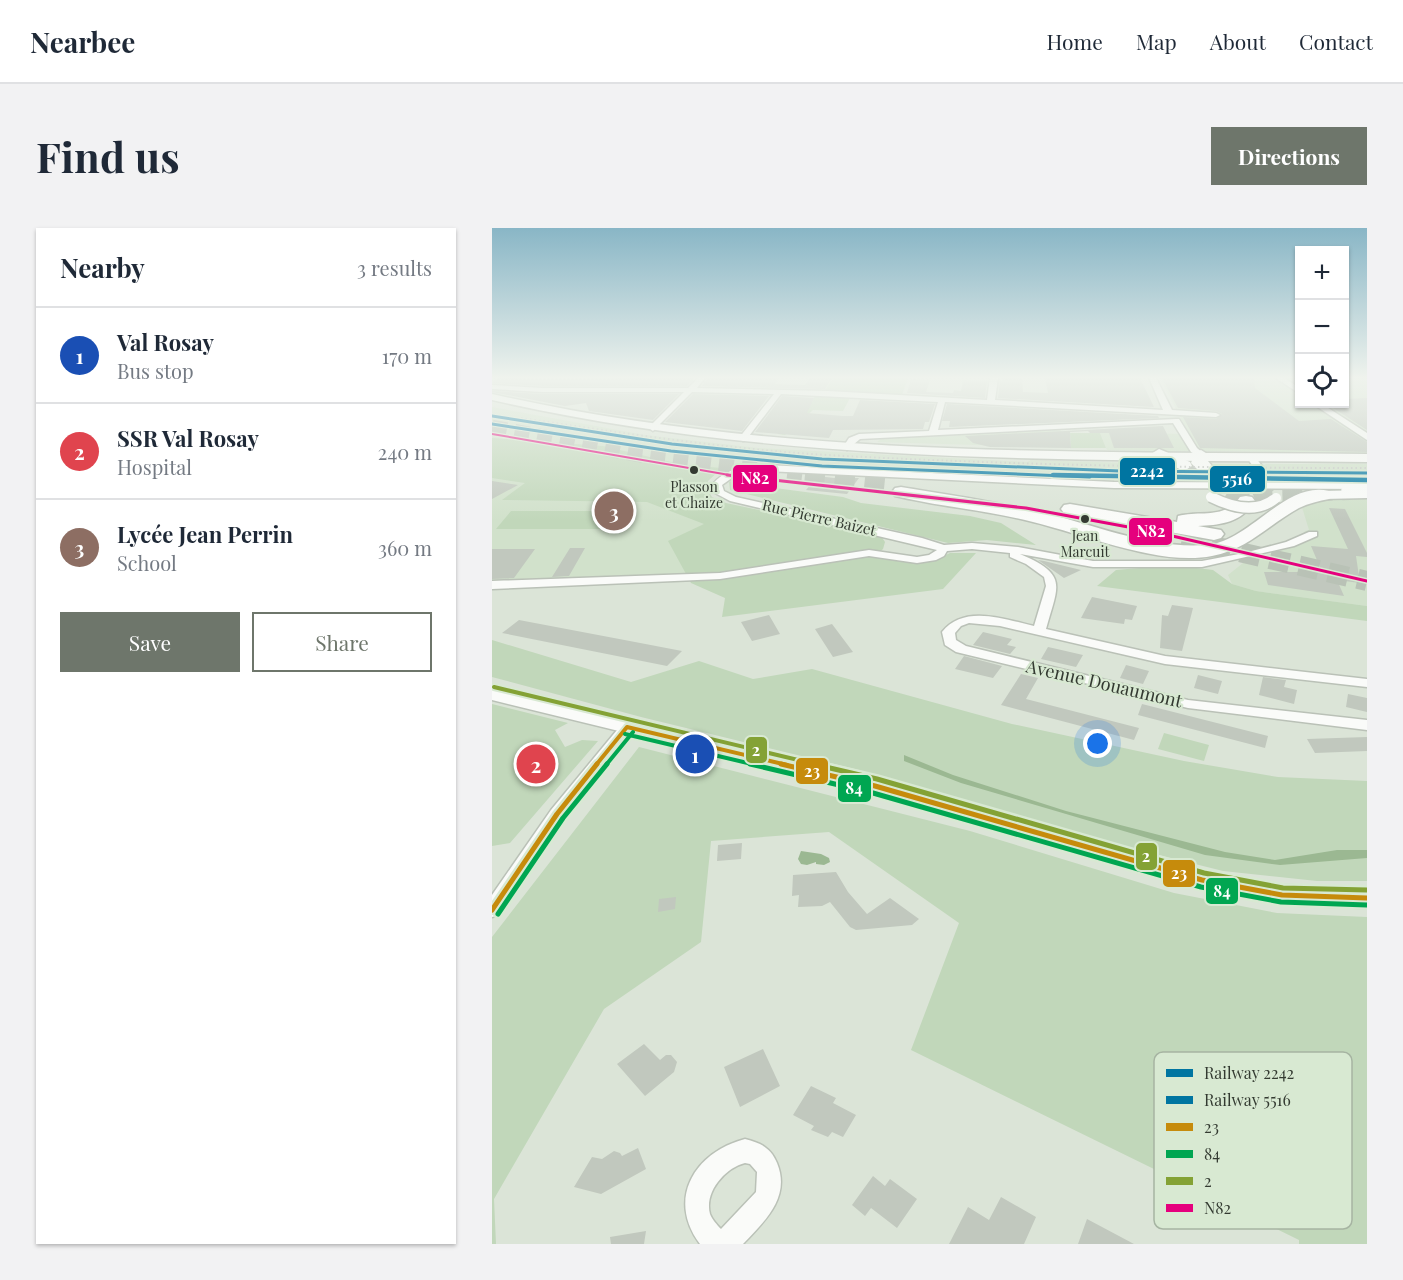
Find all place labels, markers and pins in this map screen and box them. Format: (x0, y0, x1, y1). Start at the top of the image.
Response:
marker: Plasson et Chaize (688, 464, 700, 476)
place label: Plasson et Chaize (665, 477, 723, 512)
pin: 3 (594, 488, 634, 534)
marker: Jean Marcuit (1079, 513, 1091, 525)
place label: Jean Marcuit (1060, 526, 1111, 561)
pin: 1 (676, 732, 714, 776)
pin: 2 (516, 742, 555, 786)

